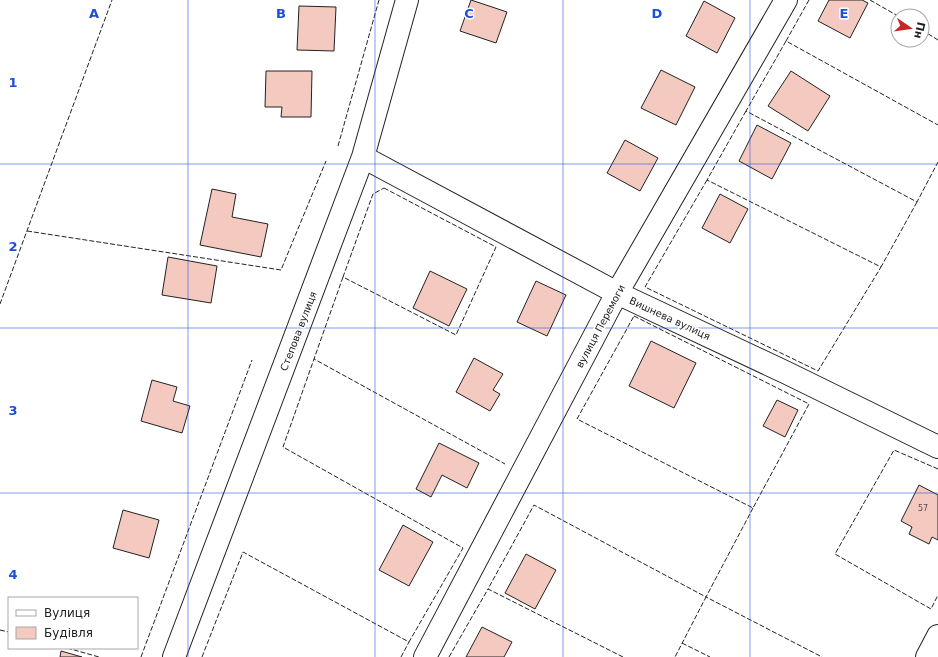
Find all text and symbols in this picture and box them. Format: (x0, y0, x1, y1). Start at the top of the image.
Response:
text: A (89, 6, 99, 21)
text: B (276, 6, 286, 21)
text: C (464, 6, 474, 21)
text: D (652, 6, 663, 21)
text: E (840, 6, 848, 21)
north arrow (890, 8, 930, 48)
text: Пн (911, 20, 927, 40)
text: 1 (8, 75, 18, 90)
text: 2 (8, 239, 18, 254)
street label: вулиця Перемоги (574, 283, 627, 370)
street label: Степова вулиця (278, 290, 319, 373)
street label: Вишнева вулиця (628, 295, 712, 342)
text: 3 (8, 403, 18, 418)
house number: 57 (918, 504, 928, 513)
text: 4 (8, 567, 18, 582)
legend (8, 597, 138, 649)
text: Вулиця (44, 606, 90, 620)
text: Будівля (44, 626, 93, 640)

